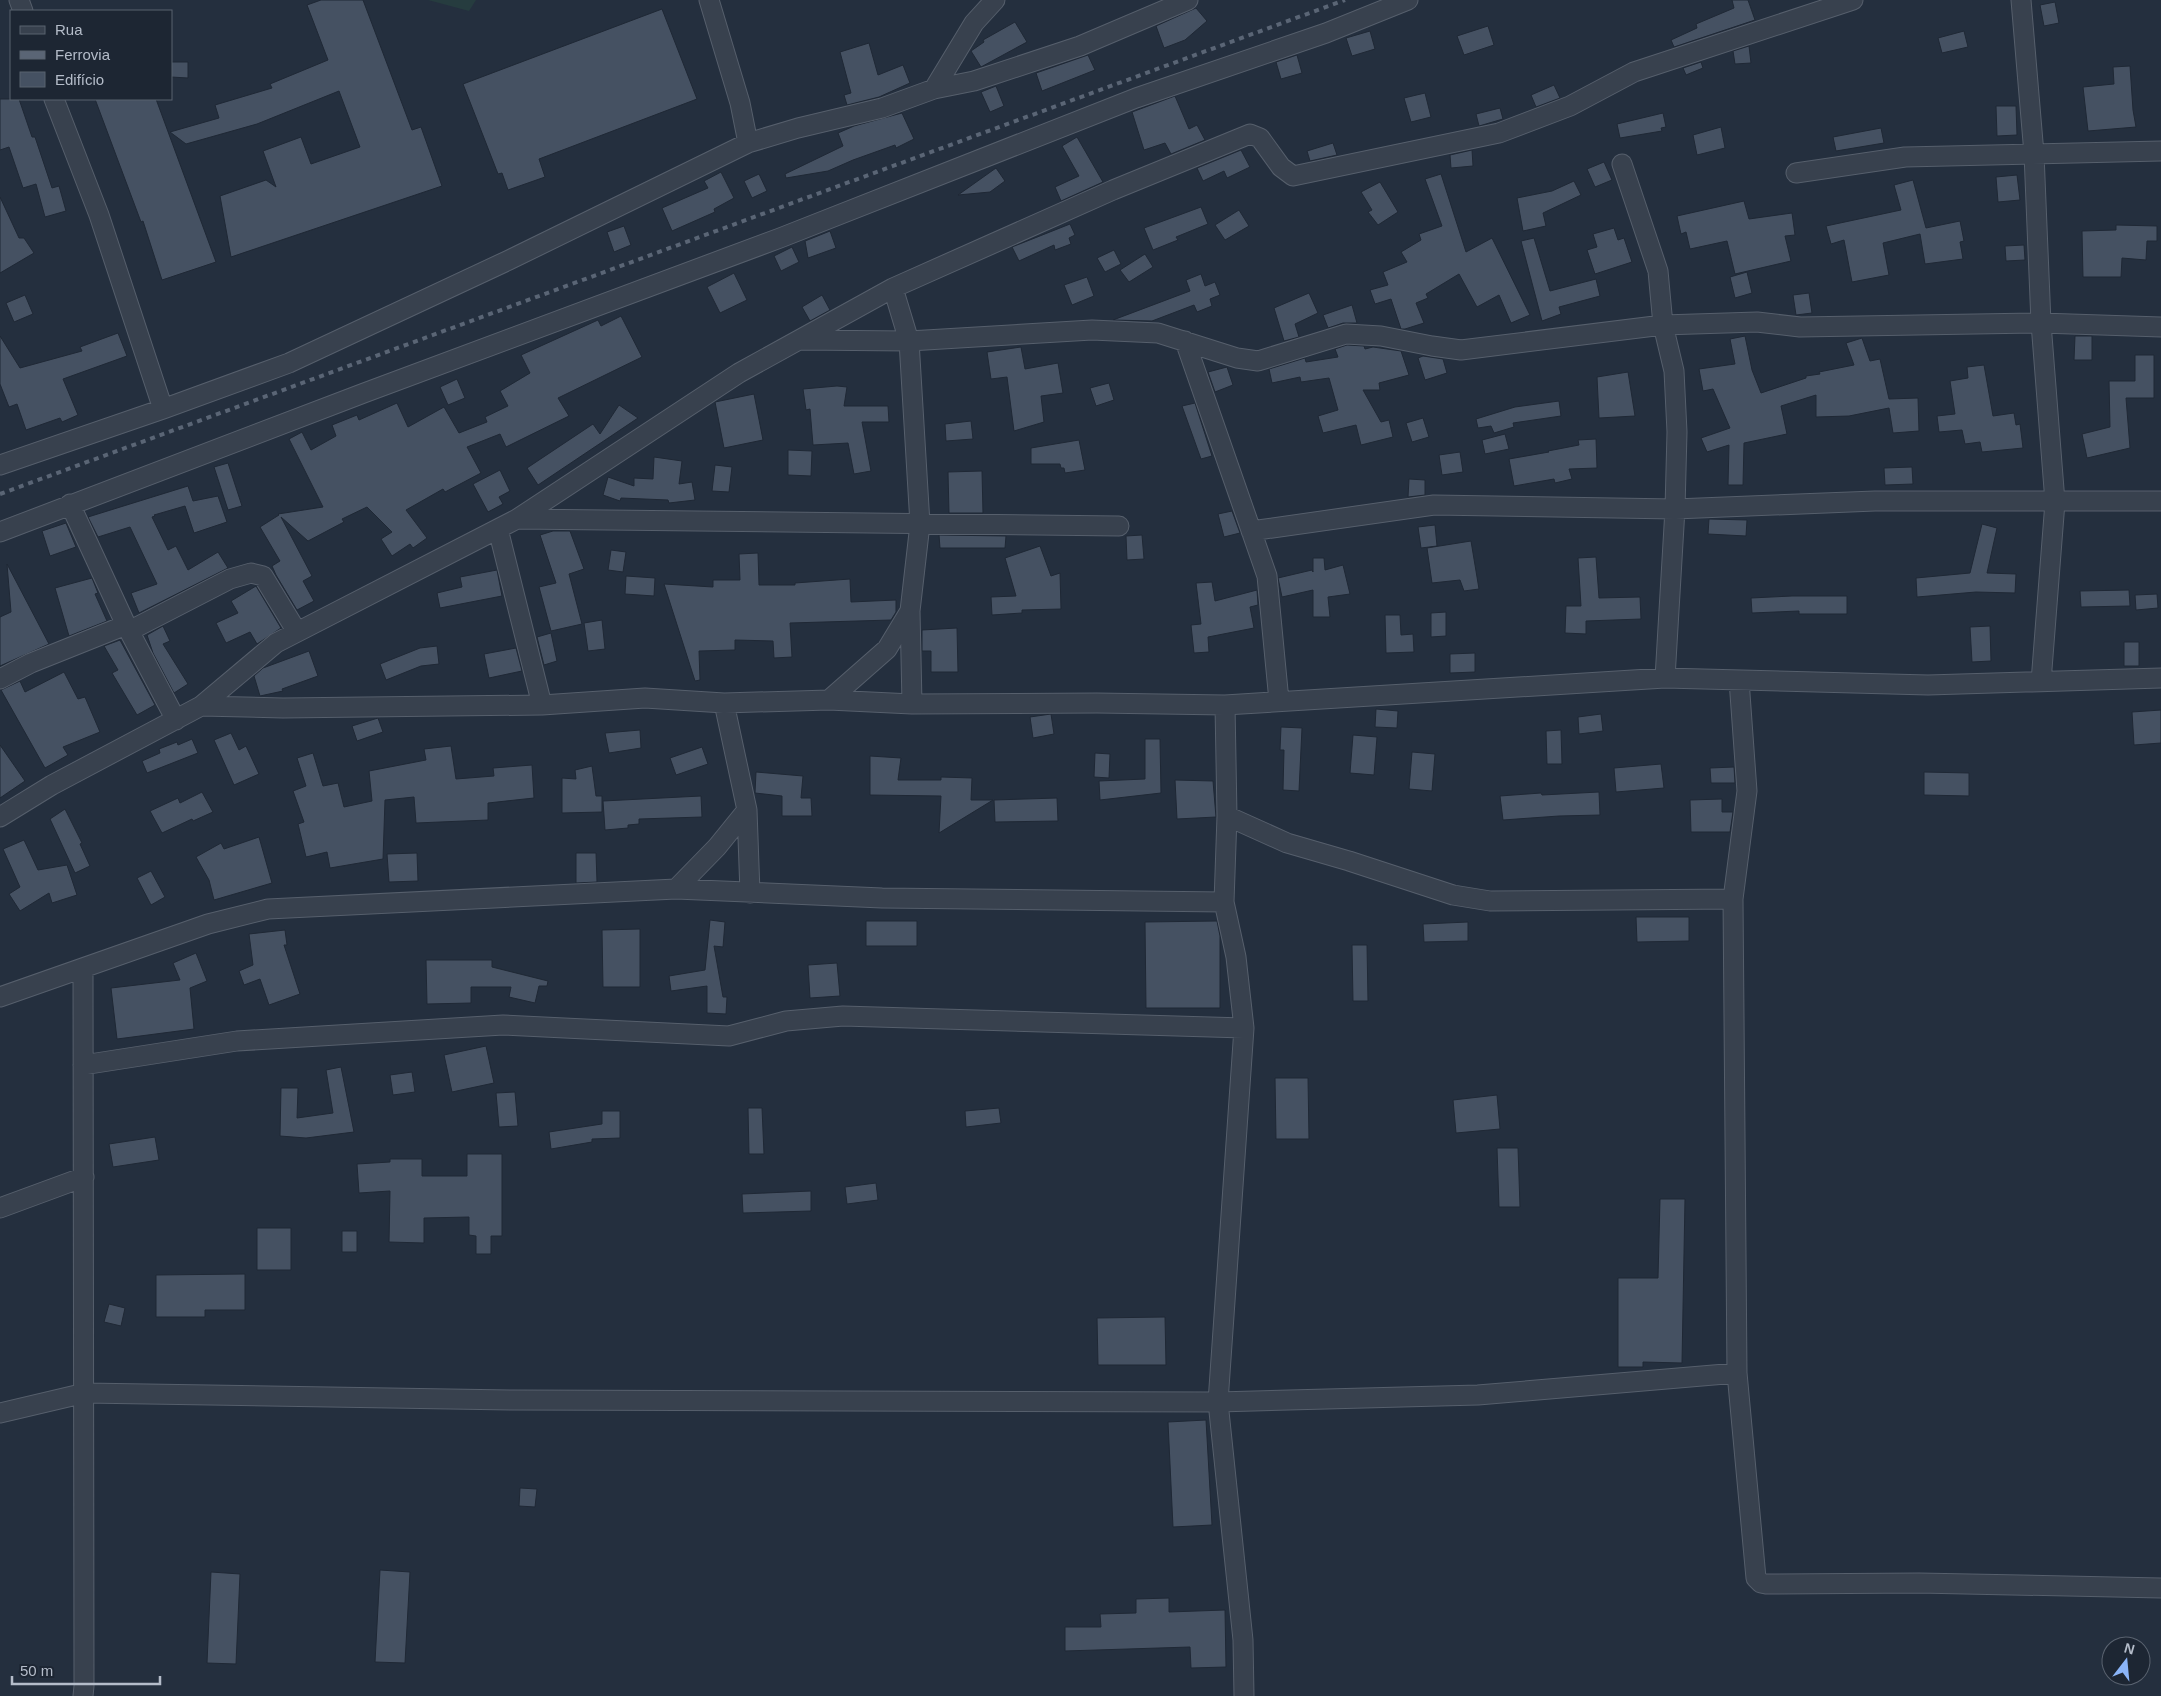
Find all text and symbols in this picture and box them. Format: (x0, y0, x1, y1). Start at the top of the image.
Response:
legend (10, 10, 172, 100)
text: Rua (55, 21, 83, 38)
text: Ferrovia (55, 46, 111, 63)
text: Edifício (55, 71, 104, 88)
north arrow (2101, 1636, 2151, 1686)
text: N (2123, 1639, 2137, 1658)
scale bar (12, 1654, 160, 1686)
text: 50 m (20, 1662, 53, 1679)

